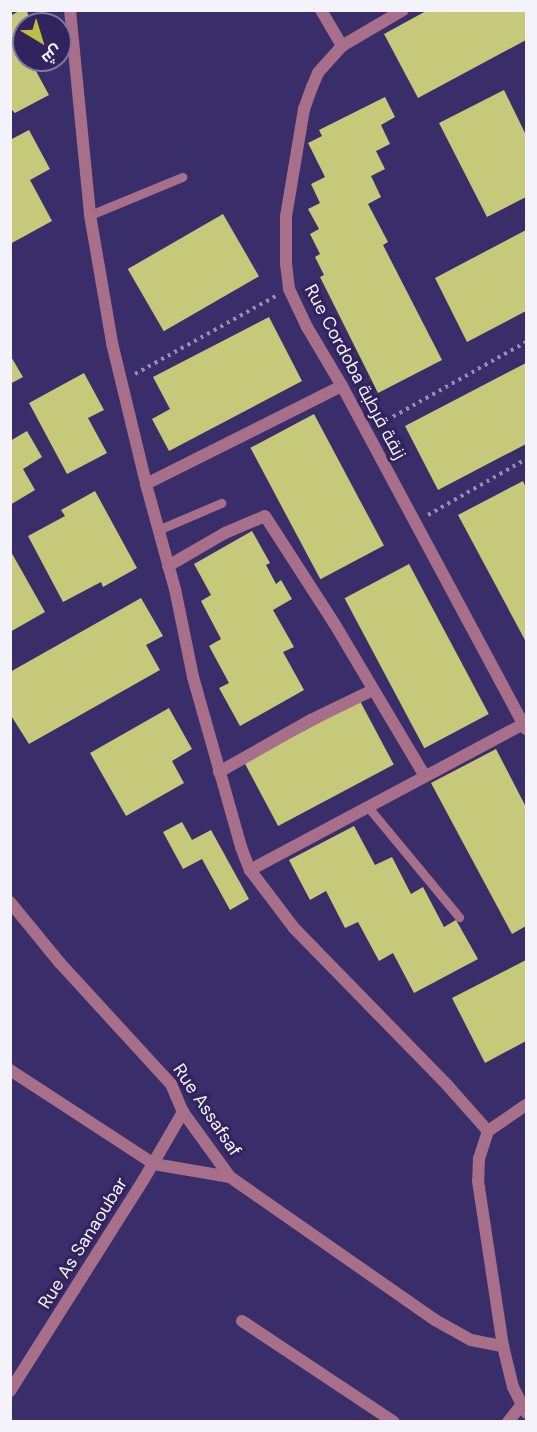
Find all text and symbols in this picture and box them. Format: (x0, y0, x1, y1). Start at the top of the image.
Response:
north arrow (12, 12, 72, 72)
text: ش (38, 40, 67, 70)
street label: Rue Cordoba زنقة قرطبة (300, 281, 410, 463)
street label: Rue Assafsaf (168, 1060, 246, 1160)
street label: Rue As Sanaoubar (34, 1173, 132, 1313)

